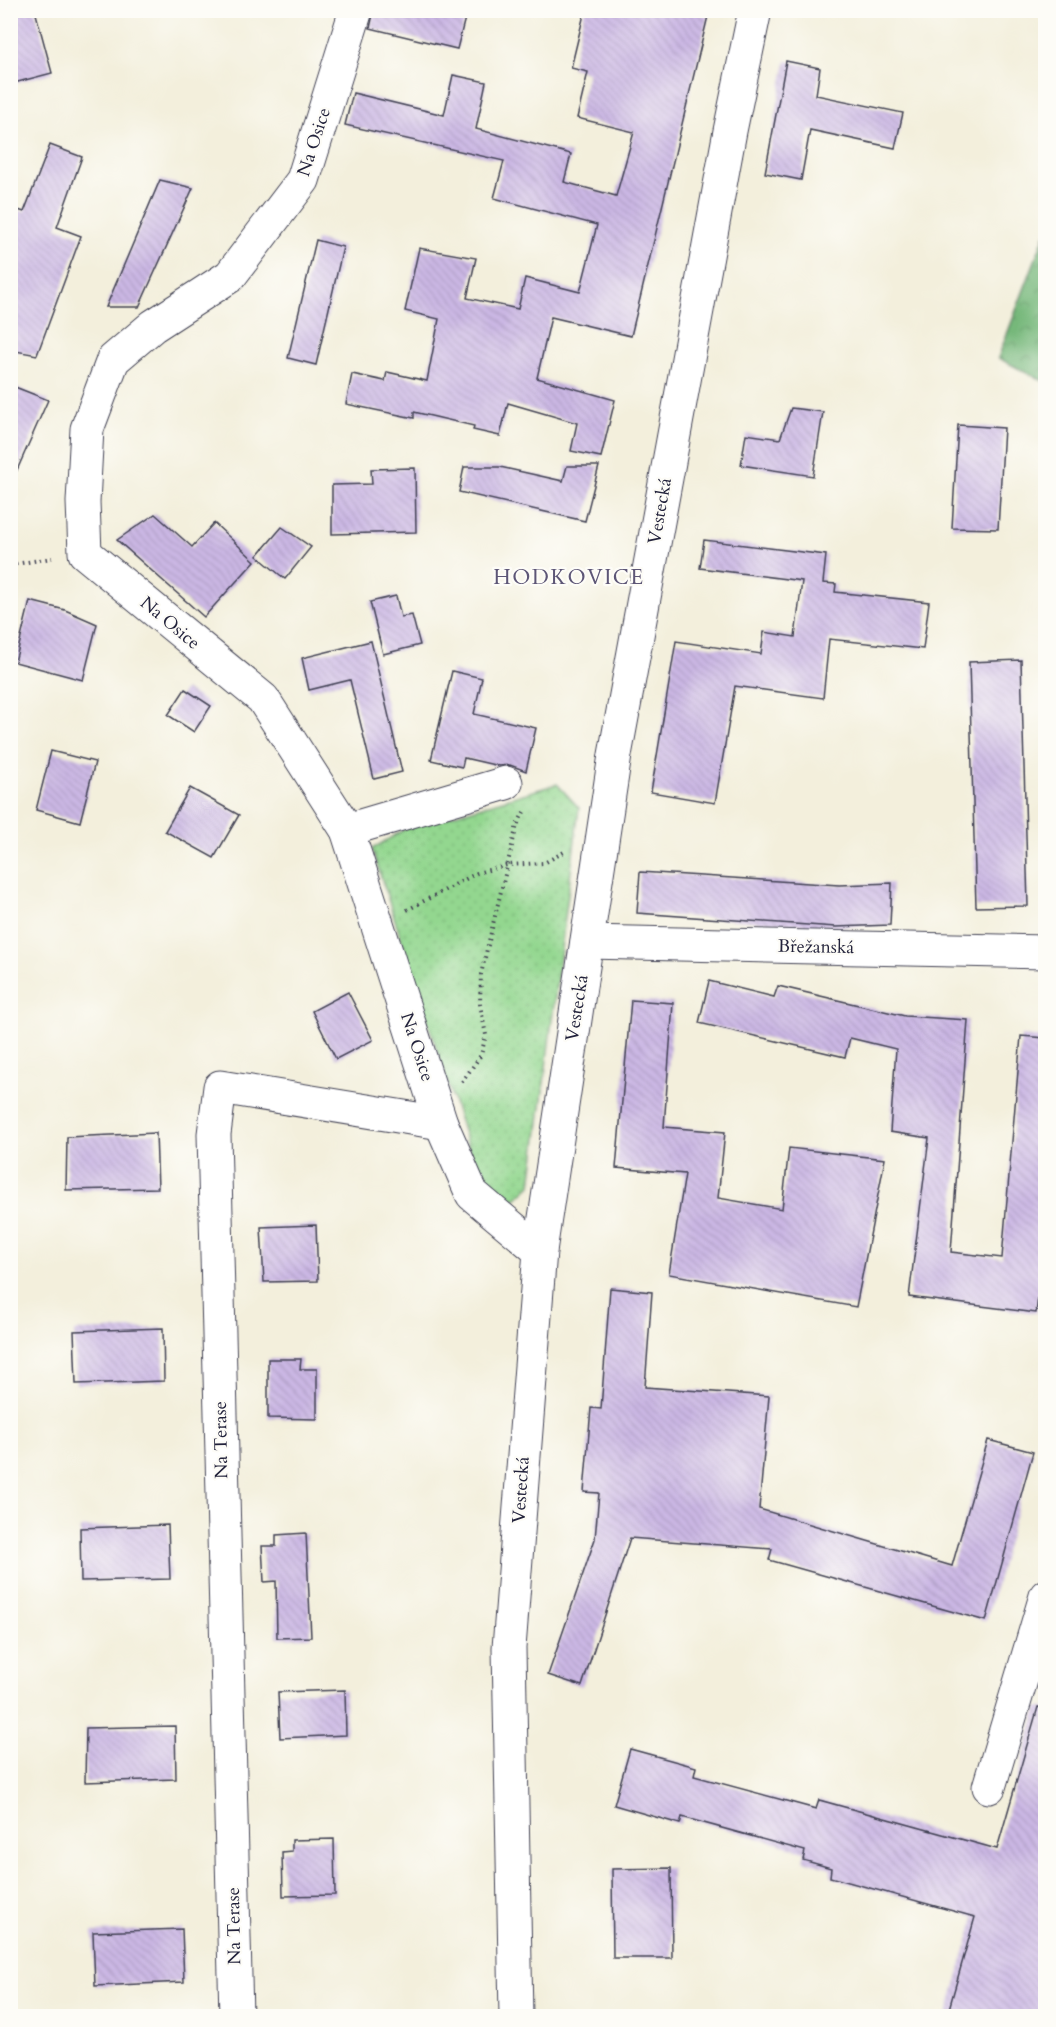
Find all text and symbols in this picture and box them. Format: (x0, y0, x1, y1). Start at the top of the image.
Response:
street label: Na Osice (291, 104, 337, 180)
street label: Vestecká (642, 476, 678, 546)
district label: HODKOVICE (493, 563, 645, 592)
street label: Na Osice (135, 591, 205, 655)
street label: Břežanská (778, 934, 855, 960)
street label: Vestecká (559, 973, 595, 1043)
street label: Na Osice (394, 1009, 440, 1085)
street label: Na Terase (208, 1401, 234, 1479)
street label: Vestecká (506, 1456, 536, 1524)
street label: Na Terase (221, 1887, 247, 1965)

